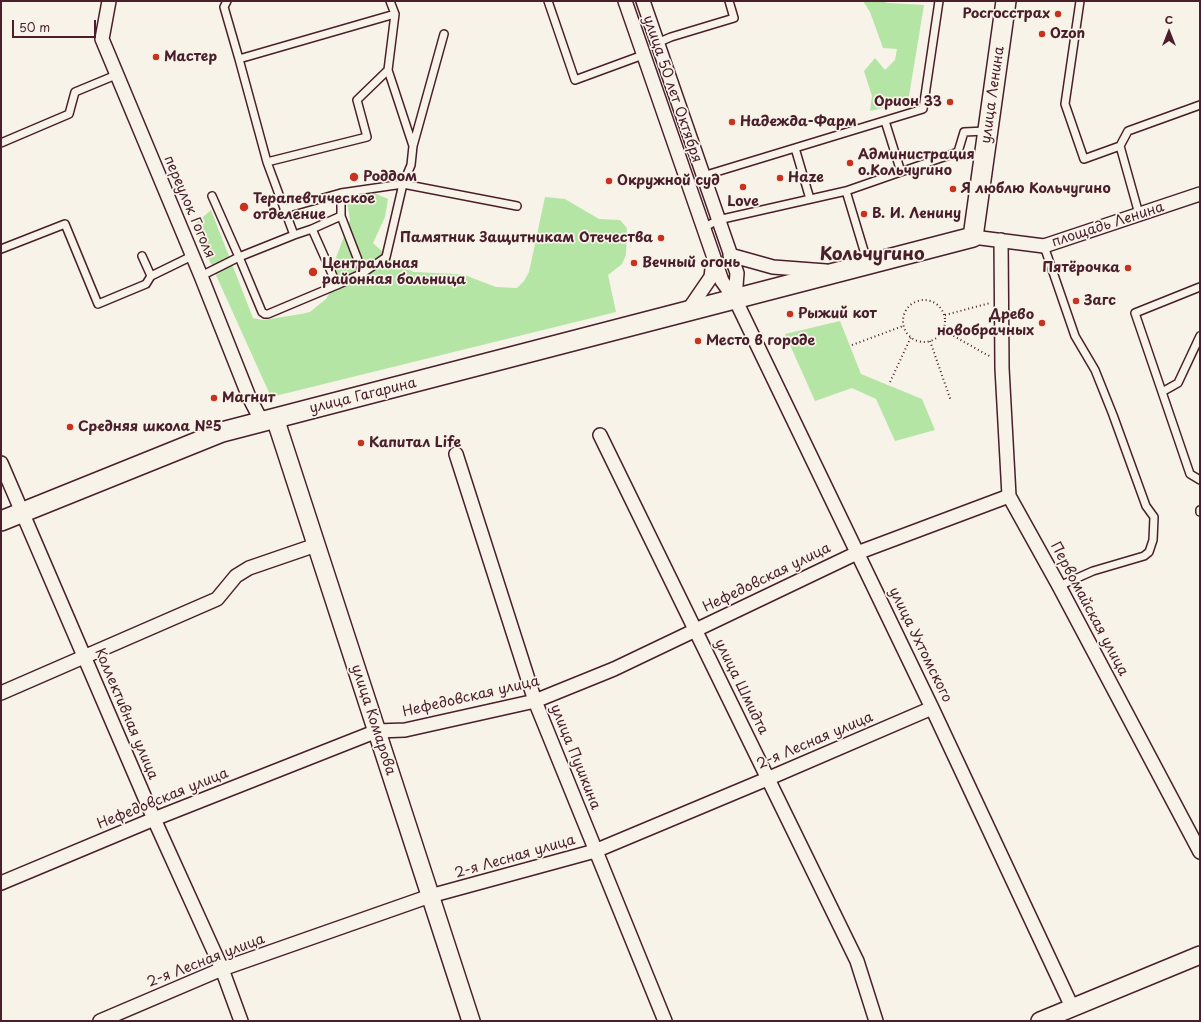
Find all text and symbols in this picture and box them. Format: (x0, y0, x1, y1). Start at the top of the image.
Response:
place label: Росгосстрах (962, 6, 1050, 22)
marker: Росгосстрах (1053, 9, 1063, 19)
text: С (1165, 11, 1173, 28)
scale bar (14, 12, 98, 38)
north arrow (1149, 12, 1189, 52)
street label: улица 50 лет Октября (639, 13, 705, 165)
text: 50 m (19, 18, 50, 36)
place label: Ozon (1050, 26, 1085, 42)
marker: Ozon (1037, 29, 1047, 39)
street label: улица Ленина (978, 45, 1008, 145)
place label: Мастер (164, 49, 217, 65)
marker: Мастер (151, 52, 161, 62)
place label: Орион 33 (874, 94, 942, 110)
marker: Орион 33 (945, 97, 955, 107)
place label: Надежда-Фарм (740, 114, 857, 130)
marker: Надежда-Фарм (727, 117, 737, 127)
place label: Администрация о.Кольчугино (858, 147, 975, 180)
street label: переулок Гоголя (160, 153, 218, 261)
marker: Администрация о.Кольчугино (845, 158, 855, 168)
place label: Роддом (363, 169, 417, 185)
place label: Haze (788, 170, 824, 186)
marker: Роддом (348, 171, 360, 183)
place label: Окружной суд (617, 173, 720, 189)
marker: Haze (775, 173, 785, 183)
marker: Окружной суд (604, 176, 614, 186)
place label: Я люблю Кольчугино (961, 181, 1111, 197)
marker: Love (738, 182, 748, 192)
marker: Я люблю Кольчугино (948, 184, 958, 194)
place label: Терапевтическое отделение (253, 191, 375, 224)
place label: Love (727, 194, 759, 210)
street label: площадь Ленина (1050, 199, 1166, 251)
marker: Терапевтическое отделение (238, 201, 250, 213)
place label: В. И. Ленину (872, 206, 961, 222)
marker: В. И. Ленину (859, 209, 869, 219)
place label: Памятник Защитникам Отечества (400, 230, 653, 246)
marker: Памятник Защитникам Отечества (656, 233, 666, 243)
district label: Кольчугино (819, 244, 925, 266)
place label: Вечный огонь (642, 255, 740, 271)
place label: Центральная районная больница (322, 256, 466, 288)
marker: Вечный огонь (629, 258, 639, 268)
place label: Пятёрочка (1042, 260, 1120, 276)
marker: Пятёрочка (1123, 263, 1133, 273)
marker: Центральная районная больница (307, 266, 319, 278)
place label: Загс (1084, 293, 1116, 309)
marker: Загс (1071, 296, 1081, 306)
place label: Рыжий кот (798, 306, 877, 322)
place label: Древо новобрачных (937, 307, 1034, 340)
marker: Рыжий кот (785, 309, 795, 319)
marker: Древо новобрачных (1037, 318, 1047, 328)
place label: Место в городе (706, 333, 815, 349)
marker: Место в городе (693, 336, 703, 346)
street label: улица Гагарина (308, 375, 418, 417)
place label: Магнит (222, 390, 275, 406)
marker: Магнит (209, 393, 219, 403)
place label: Средняя школа №5 (78, 419, 222, 435)
marker: Средняя школа №5 (65, 422, 75, 432)
place label: Капитал Life (369, 435, 461, 451)
marker: Капитал Life (356, 438, 366, 448)
street label: Первомайская улица (1047, 539, 1131, 679)
street label: Нефедовская улица (700, 540, 834, 616)
street label: улица Ухтомского (885, 585, 955, 705)
street label: улица Шмидта (711, 636, 771, 738)
street label: Коллективная улица (91, 646, 161, 782)
street label: улица Комарова (347, 663, 399, 777)
street label: Нефедовская улица (401, 673, 541, 721)
street label: улица Пушкина (546, 702, 604, 812)
street label: 2-я Лесная улица (754, 709, 876, 773)
street label: Нефедовская улица (95, 765, 231, 833)
street label: 2-я Лесная улица (453, 832, 577, 882)
street label: 2-я Лесная улица (145, 931, 267, 991)

